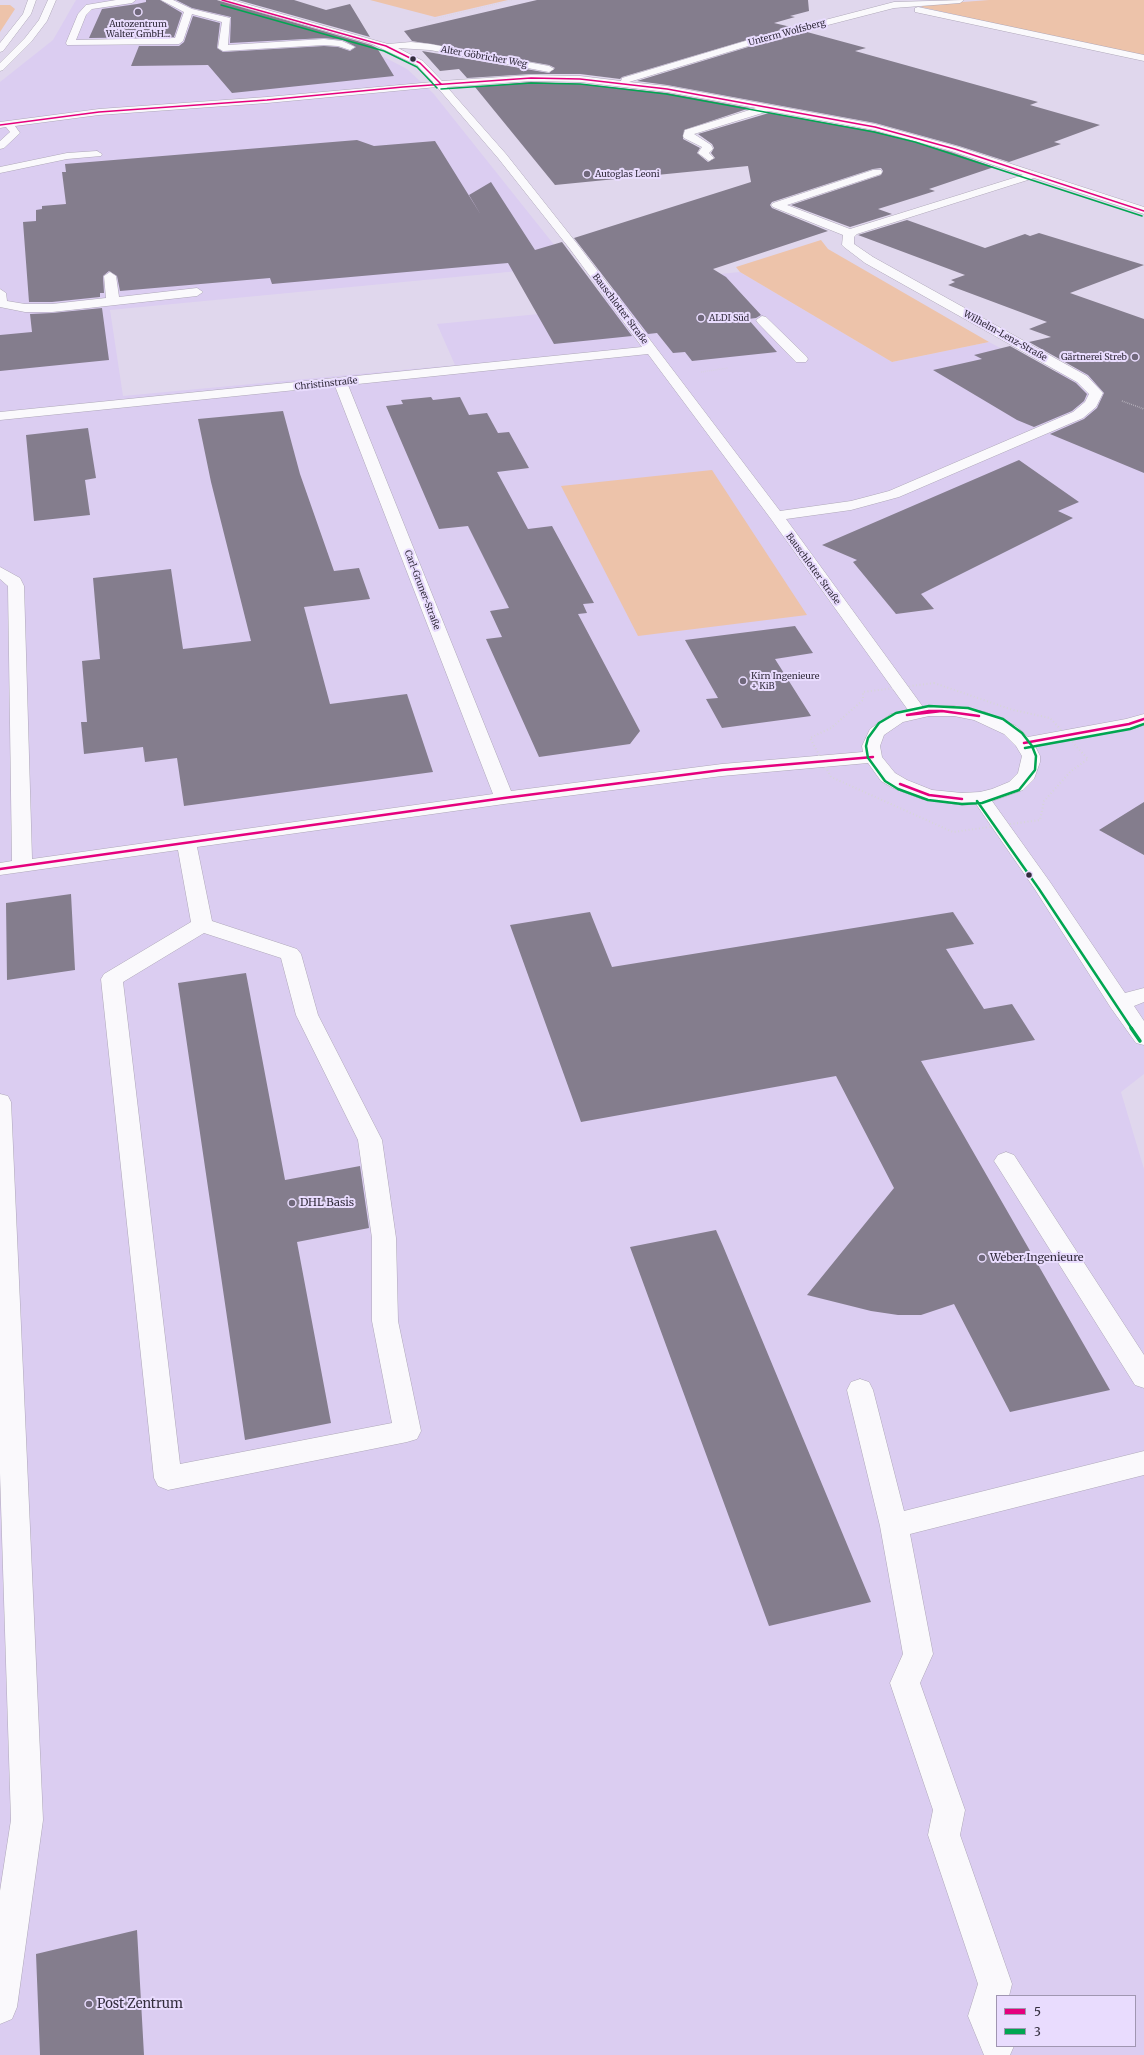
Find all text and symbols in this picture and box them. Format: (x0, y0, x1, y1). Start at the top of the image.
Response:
marker: Autozentrum Walter GmbH... (133, 7, 143, 17)
street label: Unterm Wolfsberg (747, 18, 827, 48)
place label: Autozentrum Walter GmbH... (106, 19, 170, 40)
street label: Alter Göbricher Weg (440, 44, 528, 70)
unlabelled marker (408, 54, 418, 64)
marker: Autoglas Leoni (582, 169, 592, 179)
place label: Autoglas Leoni (595, 169, 660, 179)
street label: Bauschlotter Straße (590, 272, 650, 346)
street label: Wilhelm-Lenz-Straße (961, 309, 1049, 363)
marker: ALDI Süd (696, 313, 706, 323)
place label: ALDI Süd (709, 313, 749, 323)
place label: Gärtnerei Streb (1061, 352, 1127, 362)
marker: Gärtnerei Streb (1130, 352, 1140, 362)
street label: Christinstraße (294, 375, 358, 393)
street label: Bauschlotter Straße (784, 531, 842, 607)
street label: Carl-Gruner-Straße (402, 549, 442, 631)
place label: Kirn Ingenieure + KiB (751, 671, 819, 692)
marker: Kirn Ingenieure + KiB (738, 676, 748, 686)
unlabelled marker (1024, 870, 1034, 880)
place label: DHL Basis (300, 1196, 354, 1210)
marker: DHL Basis (287, 1198, 297, 1208)
place label: Weber Ingenieure (990, 1251, 1084, 1265)
marker: Weber Ingenieure (977, 1253, 987, 1263)
legend (996, 1995, 1136, 2047)
place label: Post Zentrum (97, 1996, 183, 2012)
marker: Post Zentrum (84, 1999, 94, 2009)
text: 5 (1034, 2004, 1041, 2019)
text: 3 (1034, 2024, 1041, 2039)

